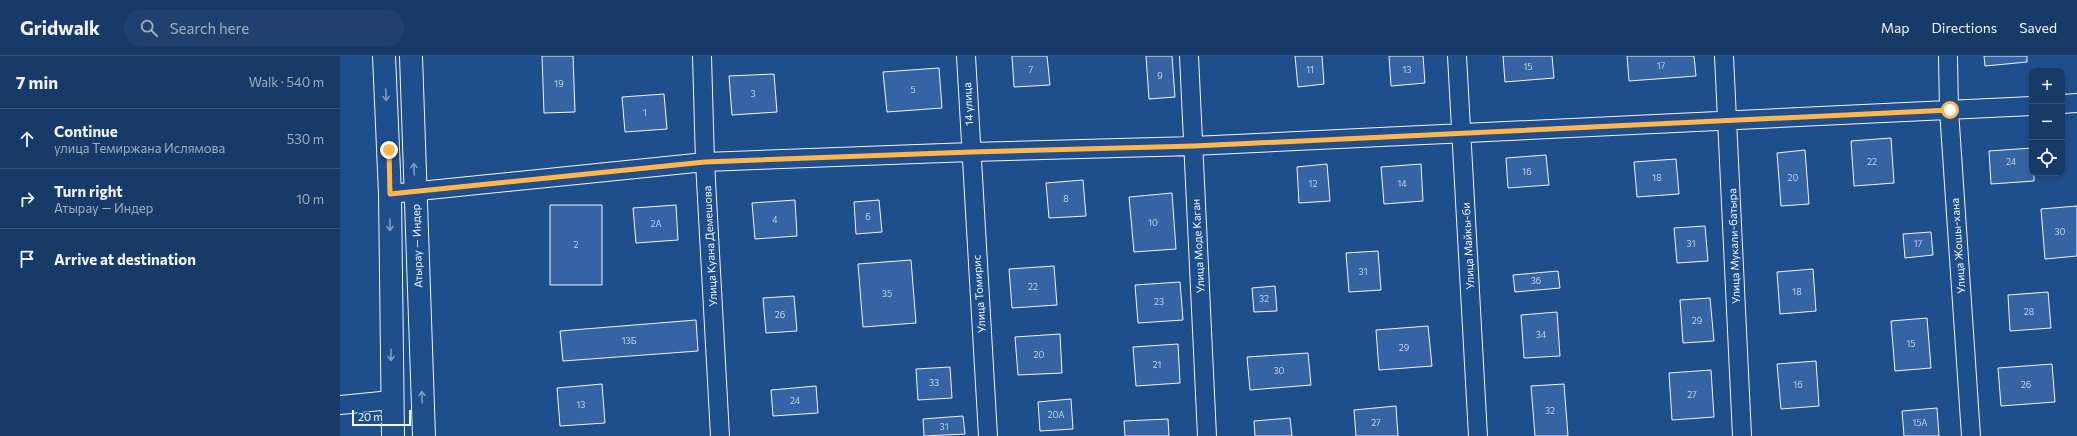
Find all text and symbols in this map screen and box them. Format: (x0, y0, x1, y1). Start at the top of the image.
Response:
search box (124, 10, 404, 46)
text: Gridwalk (20, 16, 100, 39)
icon: search (138, 17, 160, 39)
text: Search here (170, 19, 249, 37)
text: Map (1881, 19, 1910, 36)
text: Directions (1932, 19, 1997, 36)
text: Saved (2019, 19, 2057, 36)
house number: 17 (1657, 60, 1666, 71)
house number: 15 (1523, 61, 1533, 72)
house number: 7 (1029, 64, 1034, 75)
house number: 11 (1306, 64, 1314, 75)
house number: 13 (1403, 64, 1411, 75)
map controls (2029, 68, 2065, 176)
button: + (2029, 68, 2065, 104)
house number: 9 (1157, 70, 1163, 81)
text: 7 min (16, 72, 58, 93)
text: Walk · 540 m (249, 74, 324, 90)
house number: 19 (554, 78, 564, 89)
street label: 14 улица (960, 82, 975, 126)
house number: 5 (910, 84, 916, 95)
one-way arrow (383, 88, 390, 101)
house number: 3 (750, 88, 756, 99)
route start (1941, 101, 1959, 119)
button: − (2029, 104, 2065, 140)
house number: 1 (643, 107, 647, 118)
text: Continue (54, 122, 118, 140)
icon: ahead (16, 128, 38, 150)
text: 530 m (287, 131, 324, 147)
text: улица Темиржана Ислямова (54, 140, 225, 156)
button: locate (2029, 140, 2065, 176)
route end (380, 141, 398, 159)
house number: 22 (1867, 156, 1877, 167)
house number: 24 (2006, 156, 2017, 167)
one-way arrow (410, 163, 417, 176)
house number: 16 (1522, 166, 1532, 177)
house number: 18 (1652, 172, 1662, 183)
house number: 20 (1788, 172, 1799, 183)
house number: 12 (1309, 178, 1317, 189)
house number: 14 (1397, 178, 1407, 189)
text: Turn right (54, 182, 123, 200)
street label: Улица Куана Демешова (700, 185, 719, 307)
icon: right (16, 188, 38, 210)
street label: Улица Мукали-батыра (1725, 188, 1742, 304)
text: 10 m (296, 191, 324, 207)
house number: 8 (1063, 193, 1069, 204)
street label: Улица Жошы-хана (1948, 198, 1967, 294)
street label: Улица Моде Каган (1189, 199, 1206, 294)
text: Атырау — Индер (54, 200, 153, 216)
street label: Улица Майкы-би (1459, 202, 1476, 290)
street label: Атырау — Индер (409, 204, 424, 288)
house number: 6 (865, 211, 871, 222)
house number: 4 (772, 214, 778, 225)
house number: 10 (1148, 217, 1158, 228)
one-way arrow (386, 218, 394, 231)
house number: 2А (650, 218, 662, 229)
house number: 30 (2054, 226, 2066, 237)
house number: 31 (1687, 238, 1695, 249)
house number: 17 (1914, 238, 1923, 249)
house number: 2 (574, 239, 579, 250)
icon: arrive (16, 248, 38, 270)
text: Arrive at destination (54, 250, 196, 268)
street label: Улица Томирис (969, 255, 988, 334)
house number: 31 (1359, 266, 1367, 277)
house number: 36 (1531, 275, 1541, 286)
house number: 22 (1028, 281, 1038, 292)
house number: 18 (1792, 286, 1802, 297)
house number: 35 (882, 288, 892, 299)
house number: 32 (1259, 293, 1269, 304)
house number: 23 (1154, 296, 1164, 307)
house number: 28 (2024, 306, 2034, 317)
house number: 26 (775, 309, 785, 320)
house number: 29 (1692, 315, 1702, 326)
house number: 34 (1536, 329, 1547, 340)
house number: 13Б (622, 335, 637, 346)
house number: 15 (1906, 338, 1916, 349)
house number: 29 (1399, 342, 1409, 353)
one-way arrow (387, 348, 395, 361)
house number: 20 (1034, 349, 1045, 360)
house number: 21 (1153, 359, 1161, 370)
house number: 30 (1273, 365, 1285, 376)
house number: 33 (929, 377, 939, 388)
house number: 16 (1793, 379, 1803, 390)
house number: 26 (2021, 379, 2031, 390)
house number: 27 (1687, 389, 1697, 400)
one-way arrow (419, 391, 426, 404)
house number: 24 (790, 395, 801, 406)
house number: 13 (577, 399, 585, 410)
house number: 32 (1545, 405, 1555, 416)
scale bar (352, 408, 411, 427)
house number: 20А (1048, 409, 1064, 420)
text: 20 m (358, 410, 383, 423)
house number: 27 (1371, 417, 1381, 428)
house number: 15А (1912, 417, 1928, 428)
house number: 31 (940, 421, 948, 432)

